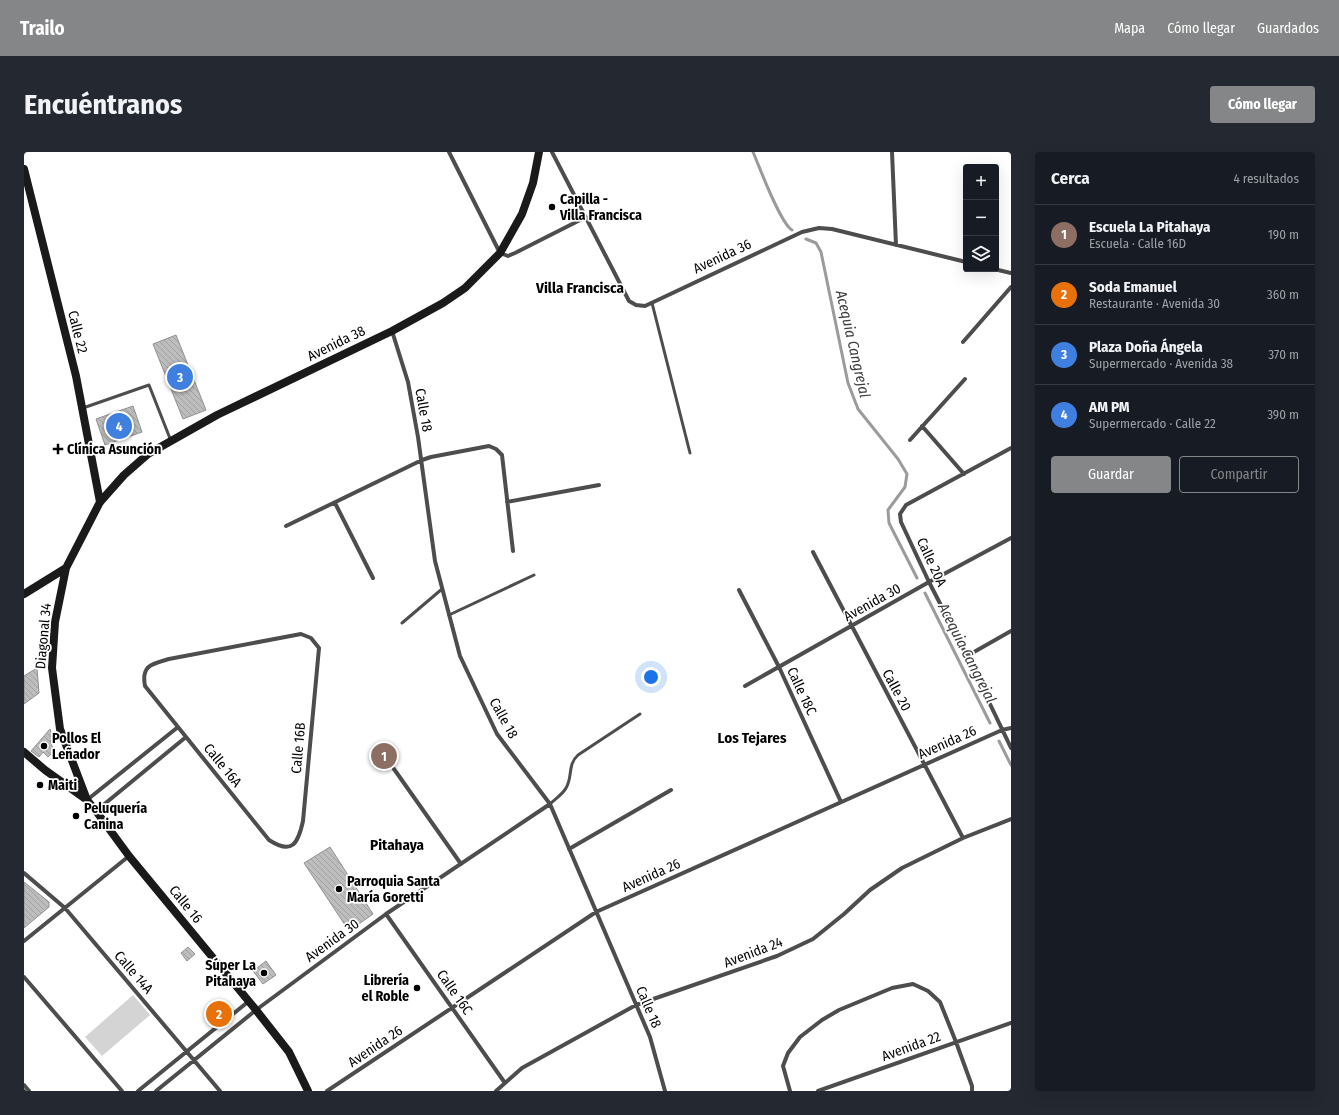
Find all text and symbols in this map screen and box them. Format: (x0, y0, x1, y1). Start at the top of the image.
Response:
text: Trailo (20, 17, 65, 40)
text: Mapa (1114, 20, 1145, 37)
text: Cómo llegar (1167, 20, 1235, 37)
text: Guardados (1257, 20, 1319, 37)
button: Cómo llegar (1210, 86, 1315, 123)
text: Encuéntranos (24, 88, 182, 121)
map controls (963, 164, 999, 272)
button: + (963, 164, 999, 200)
text: Cerca (1051, 168, 1090, 189)
text: 4 resultados (1233, 171, 1299, 186)
place label: Capilla - Villa Francisca (559, 191, 642, 224)
button: − (963, 200, 999, 236)
marker: Capilla - Villa Francisca (547, 202, 557, 212)
text: Escuela La Pitahaya (1089, 218, 1211, 236)
text: 1 (1061, 227, 1067, 242)
text: 190 m (1268, 227, 1299, 242)
street label: Avenida 36 (690, 236, 754, 277)
button: layers (963, 236, 999, 272)
text: Escuela · Calle 16D (1089, 236, 1186, 251)
text: Soda Emanuel (1089, 278, 1177, 296)
district label: Villa Francisca (535, 279, 624, 297)
text: 2 (1061, 287, 1067, 302)
text: 360 m (1267, 287, 1299, 302)
water label: Acequia Cangrejal (832, 288, 874, 400)
text: Restaurante · Avenida 30 (1089, 296, 1220, 311)
street label: Calle 22 (64, 309, 91, 355)
street label: Avenida 38 (304, 322, 368, 365)
text: Plaza Doña Ángela (1089, 338, 1203, 356)
text: 3 (1061, 347, 1067, 362)
text: 370 m (1268, 347, 1299, 362)
text: Supermercado · Avenida 38 (1089, 356, 1233, 371)
pin: 3 (167, 362, 193, 392)
street label: Calle 18 (411, 387, 436, 433)
text: AM PM (1089, 398, 1130, 416)
text: 4 (1061, 407, 1067, 422)
text: 390 m (1267, 407, 1299, 422)
pin: 4 (106, 411, 132, 441)
text: Supermercado · Calle 22 (1089, 416, 1216, 431)
place label: Clínica Asunción (67, 441, 161, 458)
marker: Clínica Asunción (52, 443, 64, 455)
button: Guardar (1051, 456, 1171, 493)
button: Compartir (1179, 456, 1299, 493)
street label: Calle 20A (913, 535, 951, 590)
street label: Avenida 30 (841, 580, 904, 625)
water label: Acequia Cangrejal (934, 599, 1000, 706)
street label: Diagonal 34 (32, 602, 55, 670)
street label: Calle 18C (783, 665, 820, 718)
your location (641, 667, 661, 687)
street label: Calle 20 (879, 667, 915, 714)
street label: Calle 18 (486, 695, 522, 741)
street label: Calle 16B (288, 721, 309, 774)
street label: Avenida 26 (915, 722, 979, 763)
district label: Los Tejares (717, 729, 787, 747)
place label: Pollos El Leñador (52, 730, 101, 763)
street label: Calle 16A (200, 740, 246, 791)
marker: Pollos El Leñador (39, 741, 49, 751)
pin: 1 (371, 741, 397, 771)
place label: Maiti (48, 777, 78, 794)
marker: Maiti (35, 780, 45, 790)
place label: Peluquería Canina (84, 800, 147, 833)
marker: Peluquería Canina (71, 811, 81, 821)
district label: Pitahaya (370, 836, 425, 854)
street label: Avenida 26 (619, 855, 683, 896)
place label: Parroquia Santa María Goretti (347, 873, 440, 906)
street label: Calle 16 (165, 882, 206, 927)
marker: Parroquia Santa María Goretti (334, 884, 344, 894)
street label: Avenida 30 (302, 915, 363, 966)
street label: Avenida 24 (721, 933, 785, 971)
street label: Calle 14A (111, 948, 157, 998)
place label: Súper La Pitahaya (205, 957, 256, 990)
street label: Calle 16C (433, 967, 476, 1018)
marker: Súper La Pitahaya (259, 968, 269, 978)
place label: Librería el Roble (362, 972, 409, 1005)
marker: Librería el Roble (412, 983, 422, 993)
street label: Calle 18 (632, 984, 665, 1031)
pin: 2 (206, 999, 232, 1029)
street label: Avenida 26 (345, 1022, 406, 1071)
street label: Avenida 22 (879, 1028, 943, 1065)

